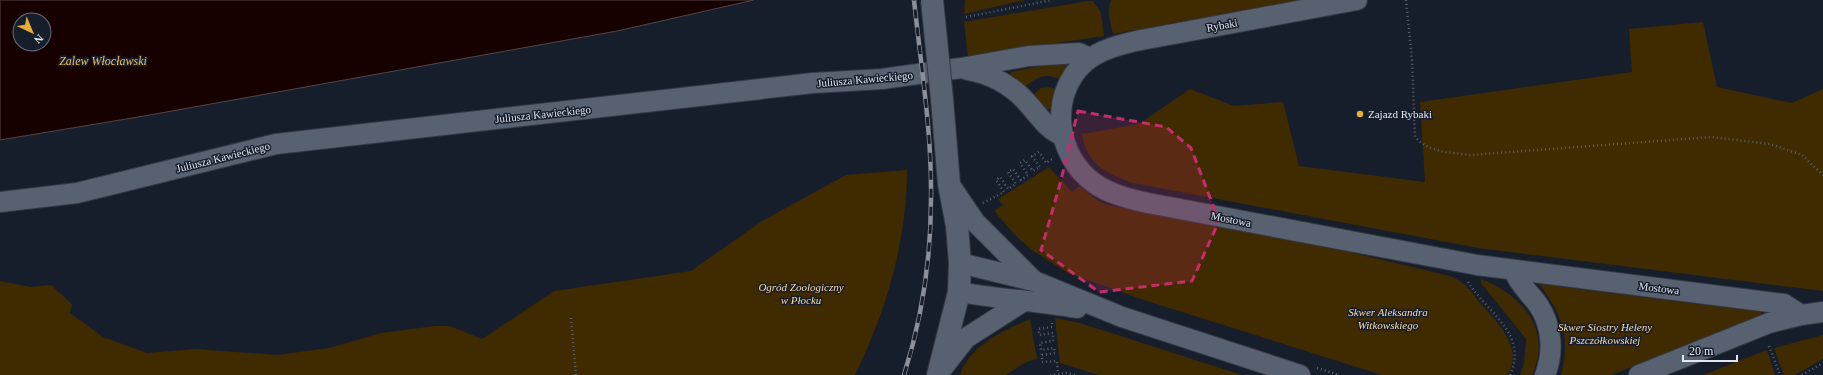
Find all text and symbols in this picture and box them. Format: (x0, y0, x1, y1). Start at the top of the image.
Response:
north arrow (12, 12, 52, 52)
street label: Rybaki (1206, 16, 1238, 34)
text: N (32, 32, 46, 46)
water label: Zalew Włocławski (59, 54, 147, 68)
street label: Juliusza Kawieckiego (817, 69, 914, 89)
street label: Juliusza Kawieckiego (495, 103, 592, 125)
place label: Zajazd Rybaki (1368, 108, 1432, 120)
marker: Zajazd Rybaki (1355, 109, 1365, 119)
street label: Juliusza Kawieckiego (175, 139, 272, 174)
street label: Mostowa (1210, 209, 1252, 229)
street label: Mostowa (1638, 280, 1680, 296)
park label: Ogród Zoologiczny w Płocku (758, 281, 844, 306)
park label: Skwer Aleksandra Witkowskiego (1348, 306, 1428, 331)
park label: Skwer Siostry Heleny Pszczółkowskiej (1558, 321, 1652, 346)
scale bar (1683, 337, 1737, 363)
text: 20 m (1689, 344, 1714, 358)

